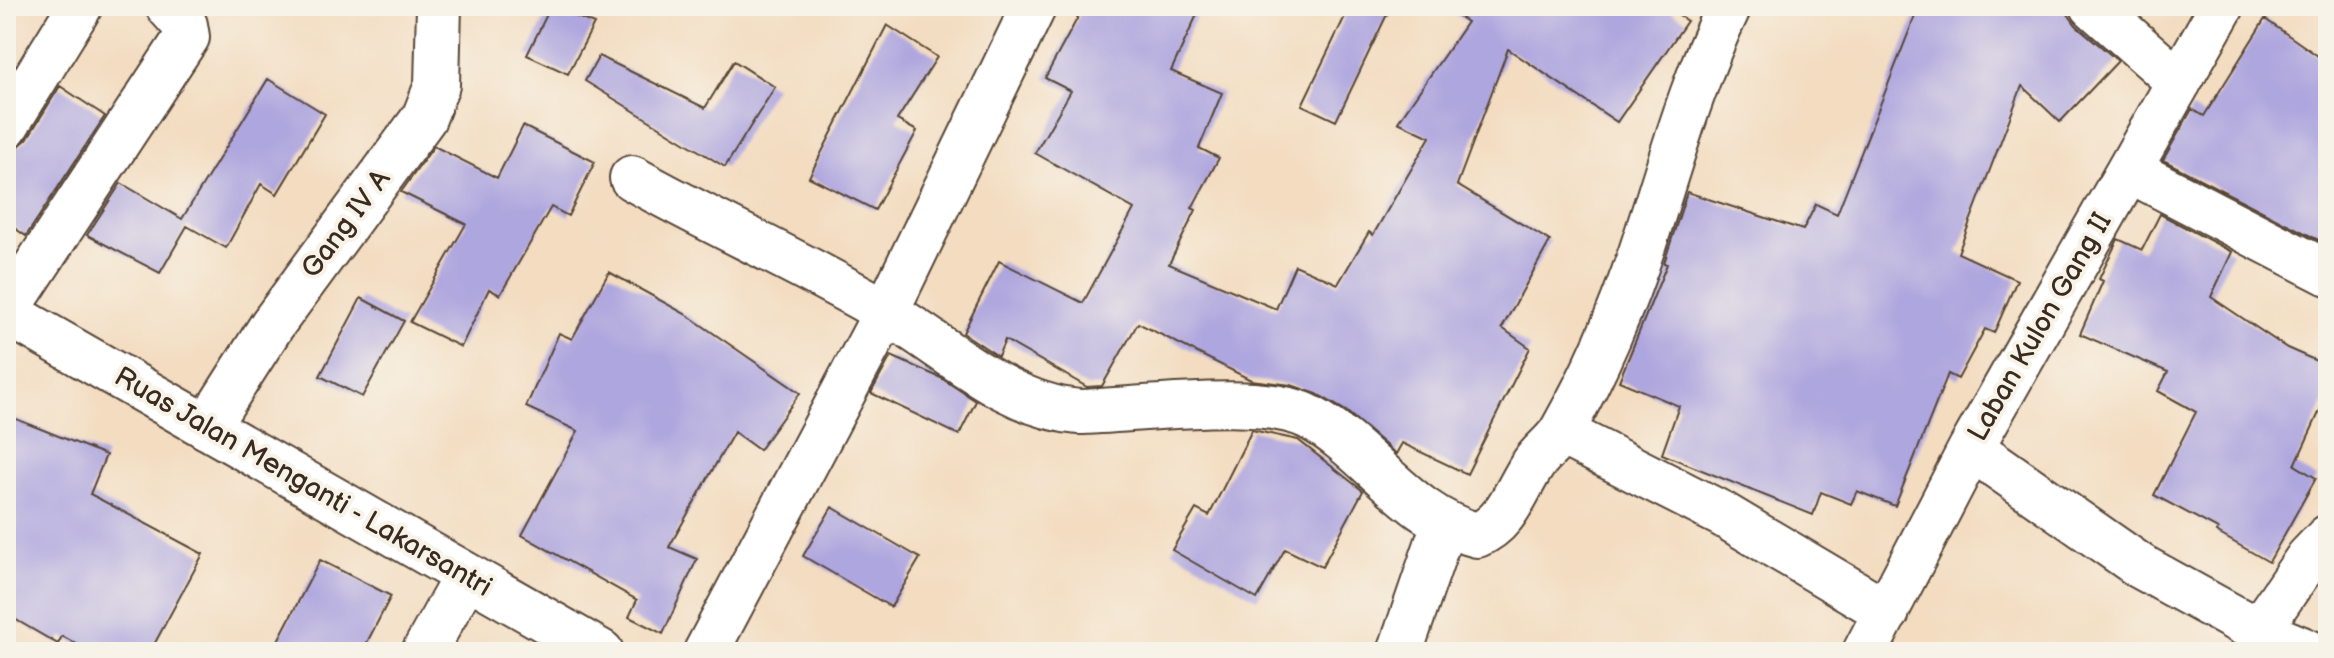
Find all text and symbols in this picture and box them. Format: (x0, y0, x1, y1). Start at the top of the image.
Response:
street label: Gang IV A (295, 163, 398, 285)
street label: Laban Kulon Gang II (1961, 207, 2119, 447)
street label: Ruas Jalan Menganti - Lakarsantri (108, 360, 498, 604)

